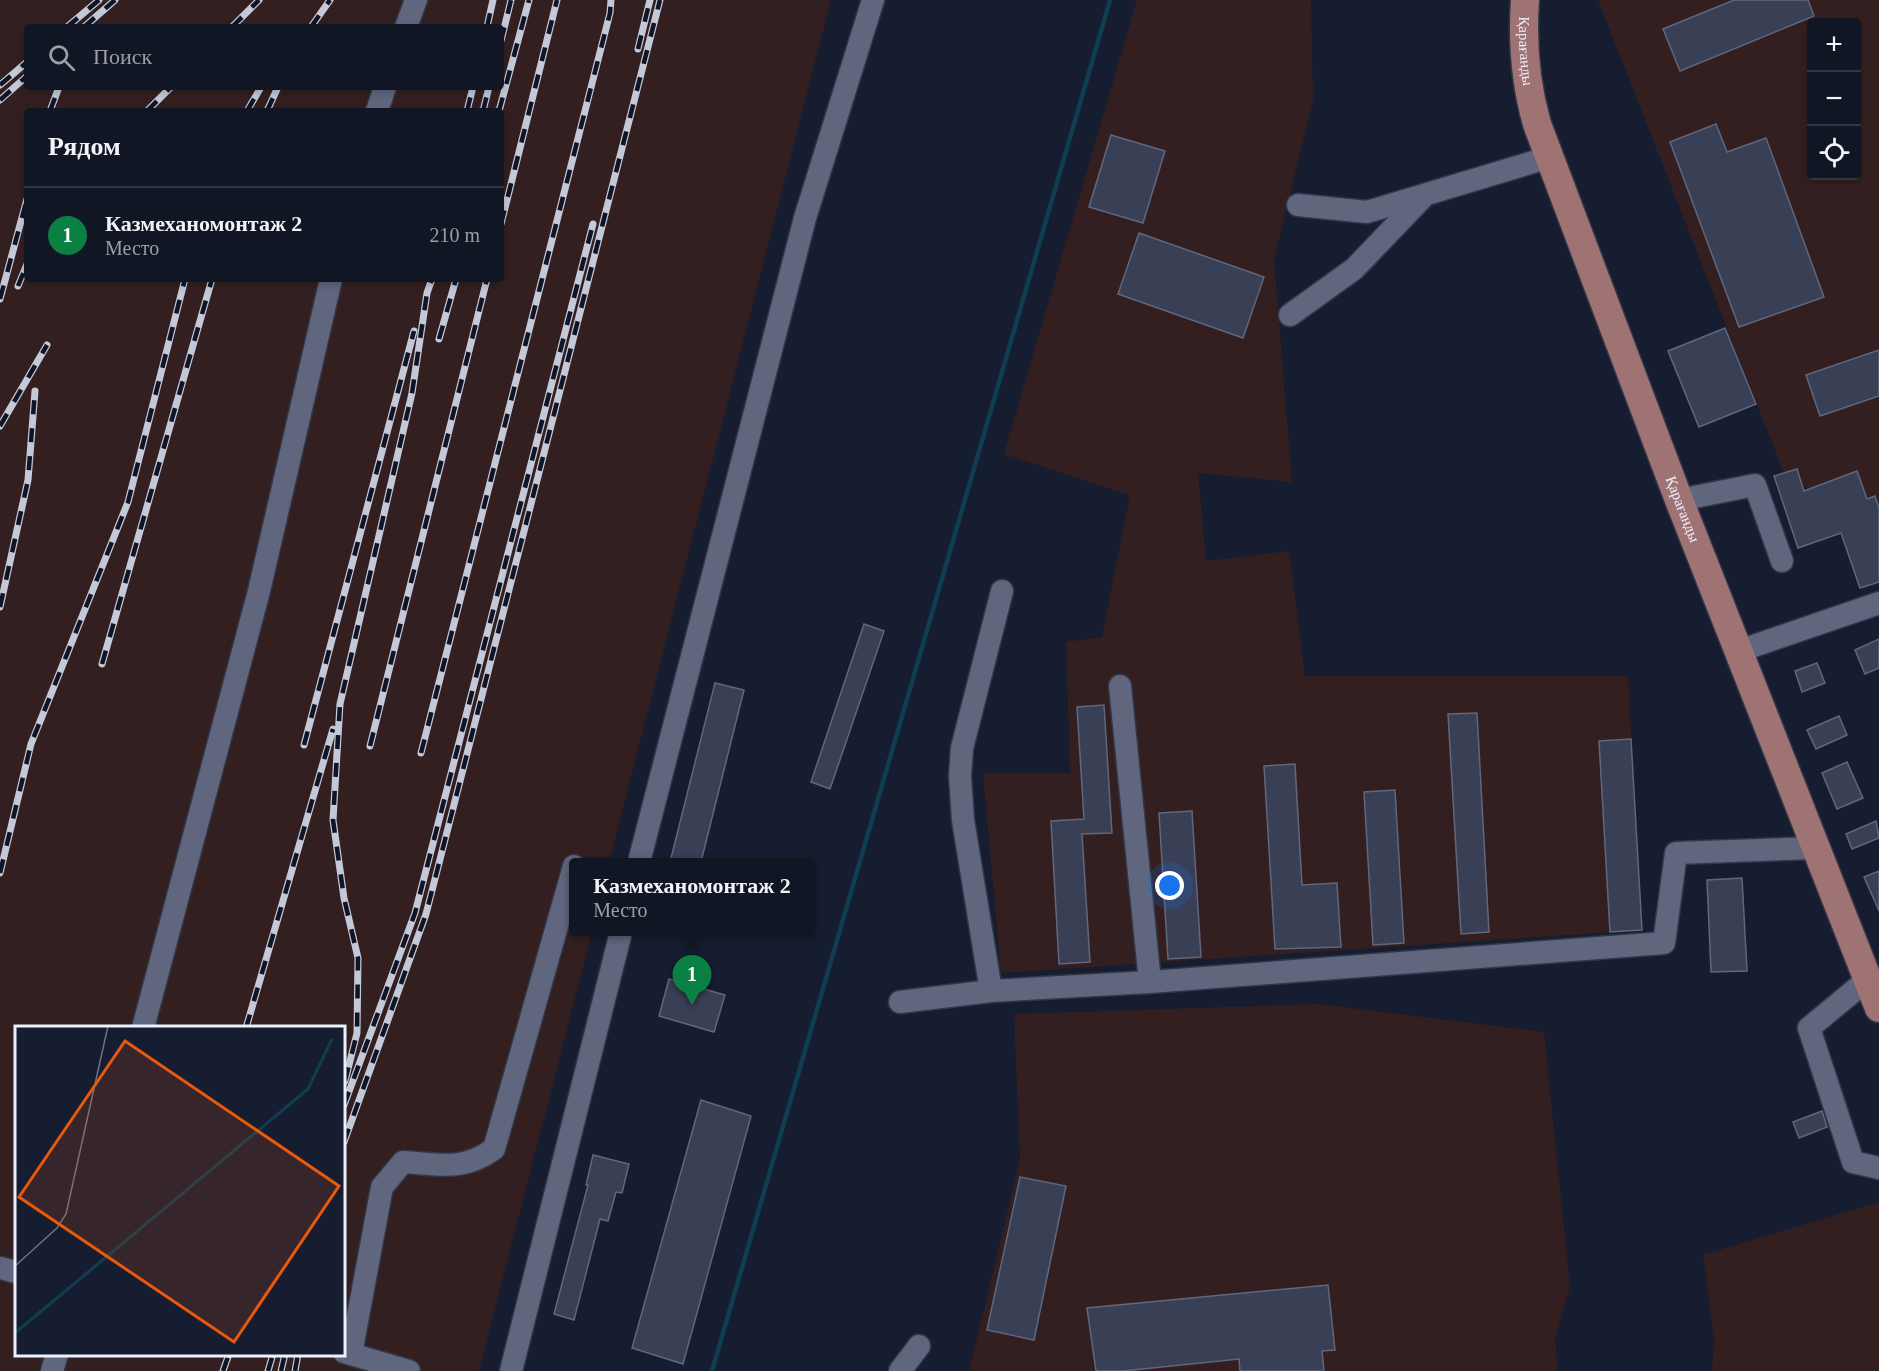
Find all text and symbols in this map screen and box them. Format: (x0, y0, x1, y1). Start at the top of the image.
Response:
street label: Қарағанды (1516, 16, 1536, 87)
map controls (1807, 18, 1861, 180)
button: + (1807, 18, 1861, 72)
search box (24, 24, 504, 90)
icon: search (45, 41, 78, 74)
text: Поиск (93, 44, 152, 69)
button: − (1807, 72, 1861, 126)
button: locate (1807, 126, 1861, 180)
text: Рядом (48, 132, 121, 161)
text: Казмеханомонтаж 2 (105, 211, 302, 236)
text: 1 (63, 224, 73, 246)
text: 210 m (429, 224, 480, 246)
text: Место (105, 237, 159, 259)
street label: Қарағанды (1663, 474, 1703, 544)
popup (569, 858, 815, 936)
your location (1155, 871, 1184, 900)
text: Казмеханомонтаж 2 (593, 873, 791, 898)
text: Место (593, 899, 648, 921)
pin: 1 (672, 956, 712, 1005)
inset map (15, 1026, 345, 1356)

